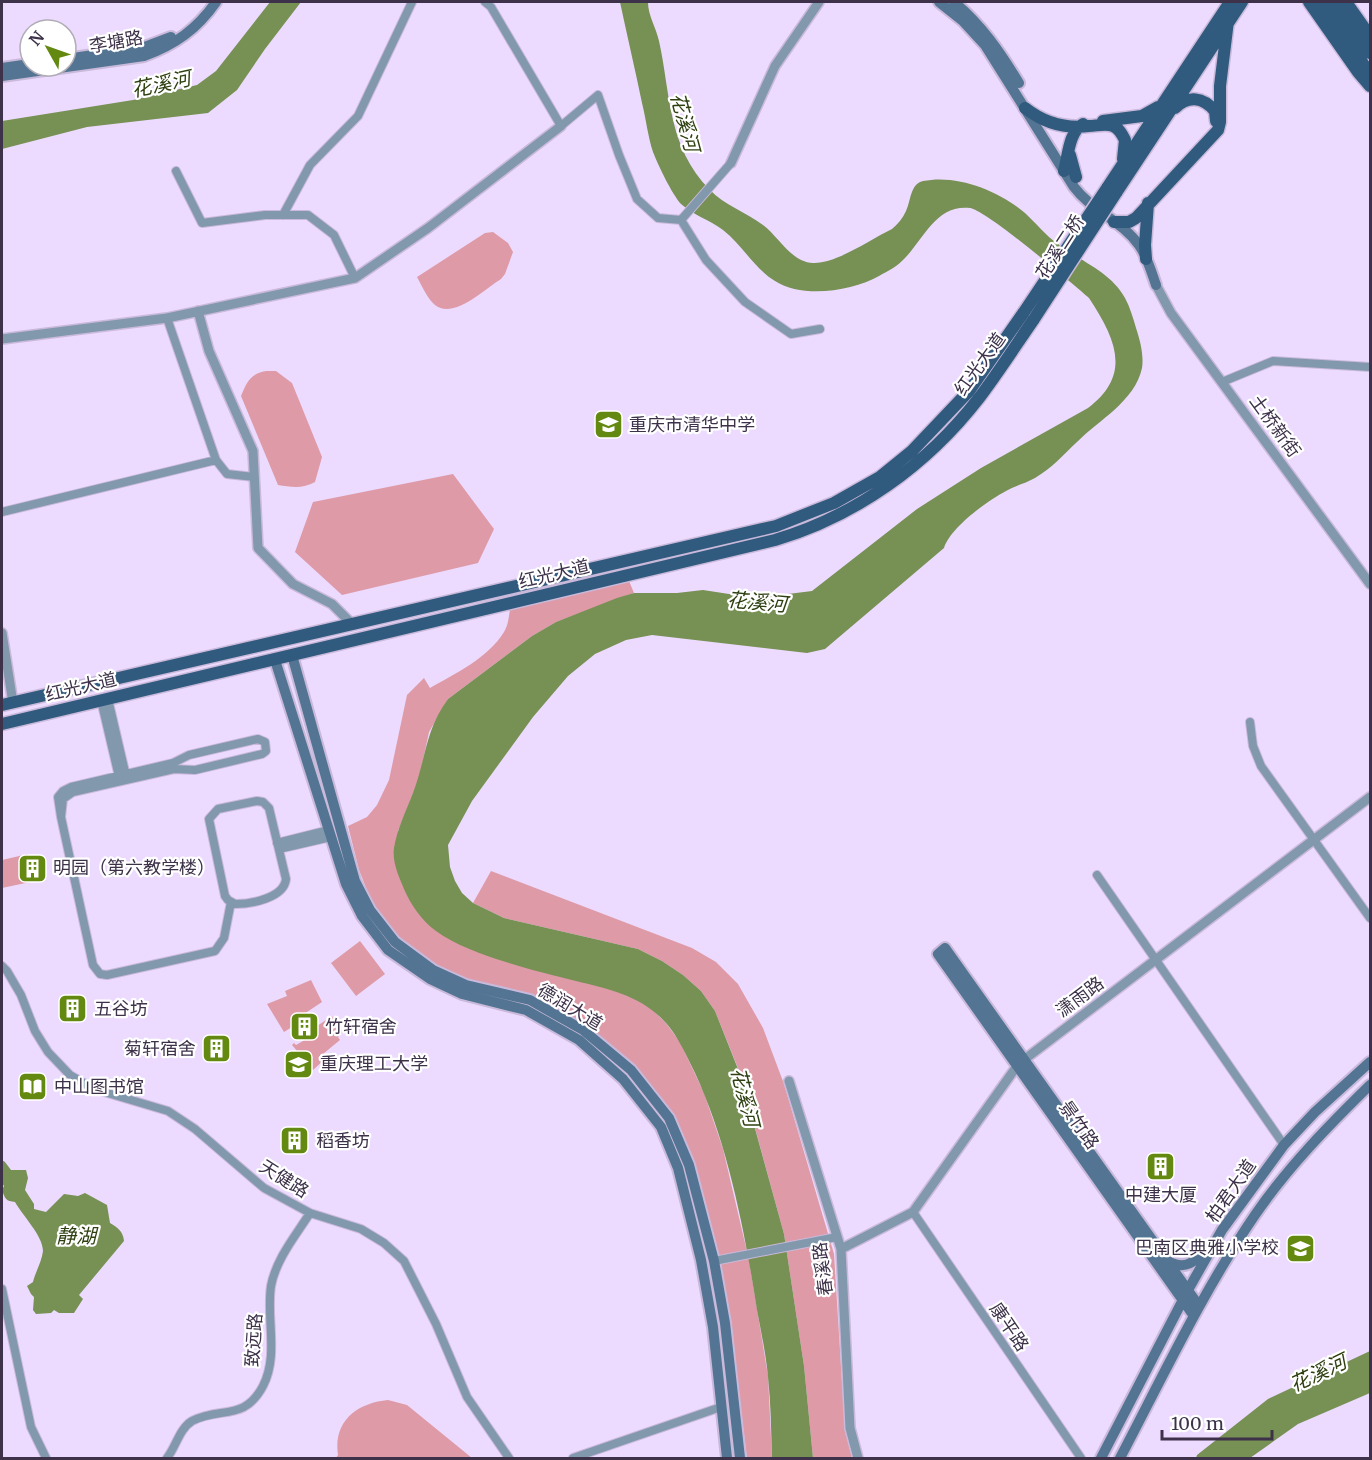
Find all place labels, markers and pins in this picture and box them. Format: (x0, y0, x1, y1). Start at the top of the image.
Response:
school or university icon: 重庆市清华中学 (592, 409, 624, 441)
place label: 重庆市清华中学 (629, 413, 755, 436)
building icon: 明园（第六教学楼） (16, 852, 48, 884)
place label: 明园（第六教学楼） (53, 856, 215, 879)
building icon: 五谷坊 (57, 993, 89, 1025)
place label: 五谷坊 (94, 997, 148, 1020)
building icon: 竹轩宿舍 (288, 1011, 320, 1043)
place label: 竹轩宿舍 (325, 1015, 397, 1038)
building icon: 菊轩宿舍 (201, 1033, 233, 1065)
place label: 菊轩宿舍 (124, 1037, 196, 1060)
school or university icon: 重庆理工大学 (283, 1048, 315, 1080)
place label: 重庆理工大学 (320, 1052, 428, 1075)
library icon: 中山图书馆 (17, 1071, 49, 1103)
place label: 中山图书馆 (54, 1075, 144, 1098)
building icon: 稻香坊 (279, 1125, 311, 1157)
place label: 稻香坊 (316, 1129, 370, 1152)
building icon: 中建大厦 (1145, 1150, 1177, 1182)
place label: 中建大厦 (1125, 1183, 1197, 1206)
school or university icon: 巴南区典雅小学校 (1284, 1232, 1316, 1264)
place label: 巴南区典雅小学校 (1135, 1236, 1279, 1259)

